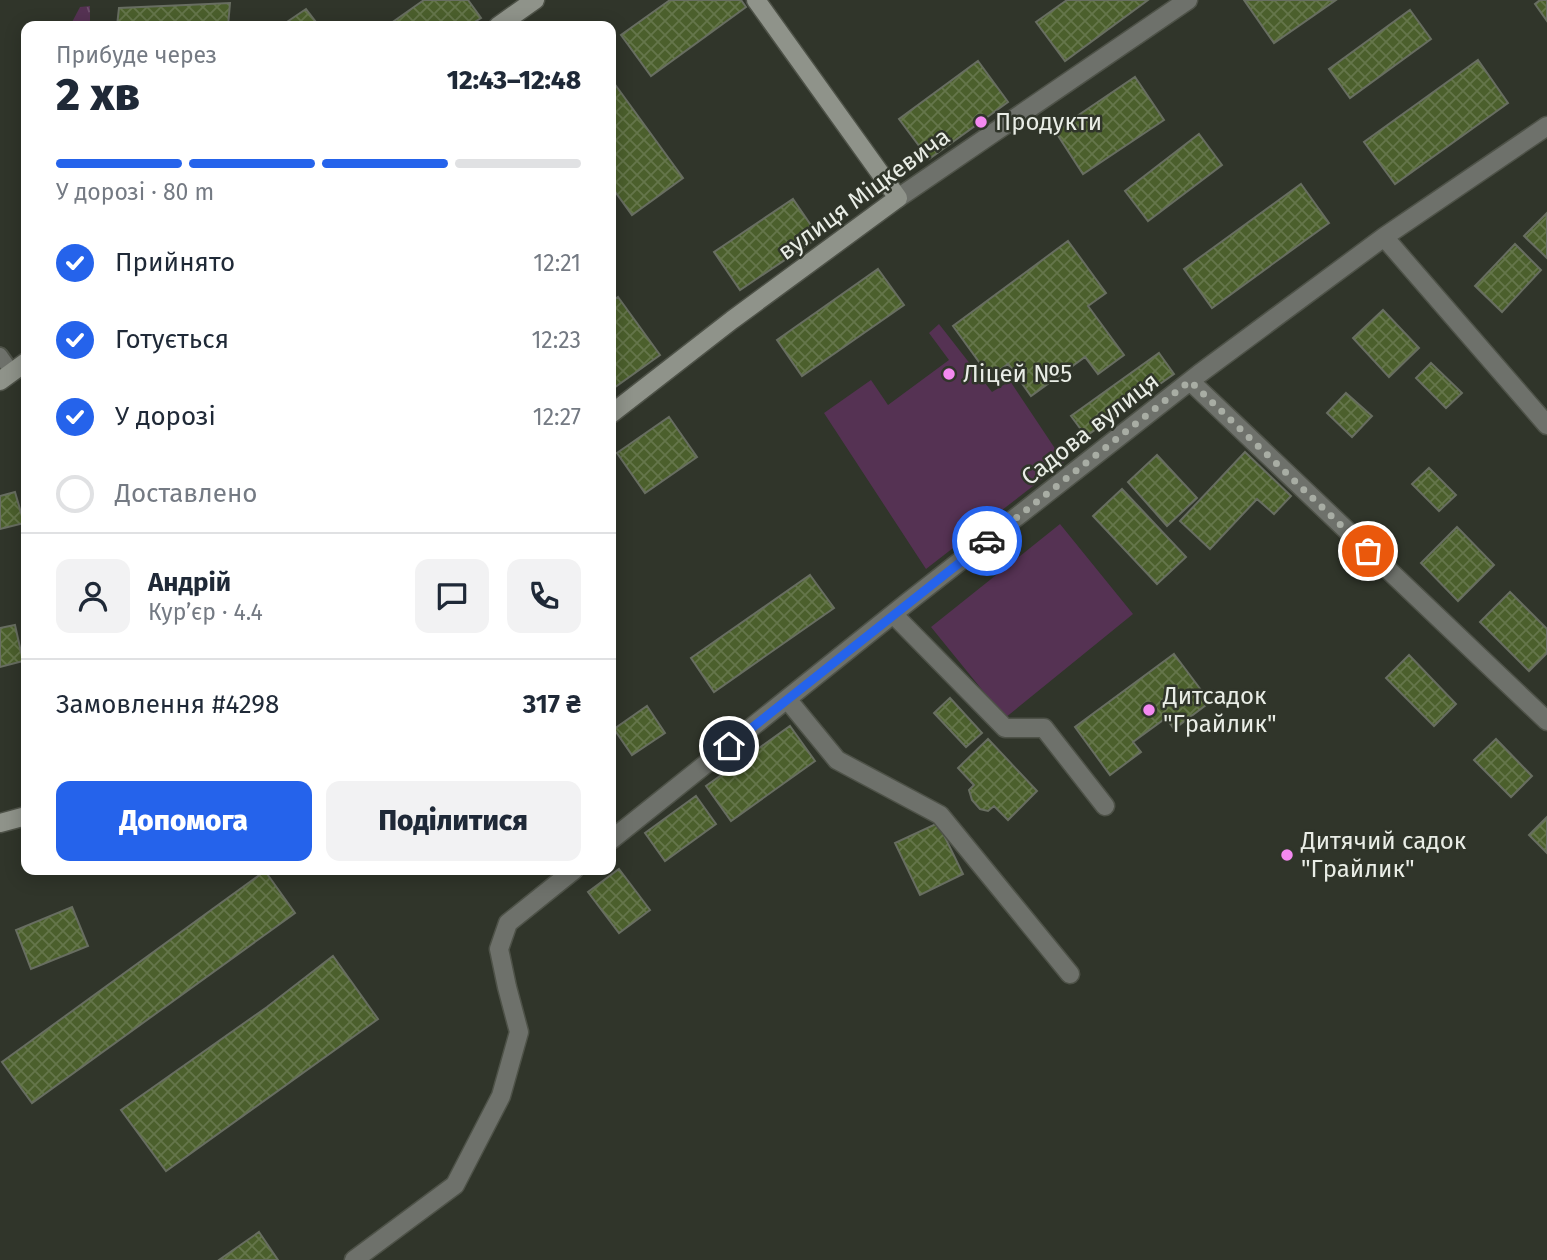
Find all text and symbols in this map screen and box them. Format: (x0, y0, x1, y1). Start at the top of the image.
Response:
text: Прибуде через (56, 41, 217, 69)
text: 12:43–12:48 (447, 65, 581, 96)
text: 2 хв (56, 67, 140, 122)
place label: Продукти (995, 108, 1102, 136)
marker: Продукти (973, 114, 989, 130)
street label: вулиця Міцкевича (773, 122, 955, 266)
text: У дорозі · 80 m (56, 178, 214, 206)
icon: check (56, 244, 94, 282)
text: Прийнято (115, 247, 235, 278)
text: 12:21 (533, 249, 581, 277)
icon: check (56, 321, 94, 359)
text: Готується (115, 324, 229, 355)
text: 12:23 (531, 326, 581, 354)
place label: Ліцей №5 (963, 360, 1072, 388)
marker: Ліцей №5 (941, 366, 957, 382)
street label: Садова вулиця (1016, 367, 1164, 491)
icon: check (56, 398, 94, 436)
text: У дорозі (115, 401, 216, 432)
text: 12:27 (533, 403, 581, 431)
text: Доставлено (115, 478, 257, 509)
courier (952, 506, 1022, 576)
pin (1338, 521, 1398, 581)
icon: car (968, 522, 1006, 560)
icon: bag (1349, 532, 1387, 570)
button: person (56, 559, 130, 633)
button: chat (415, 559, 489, 633)
button: phone (507, 559, 581, 633)
text: Андрій (148, 567, 231, 598)
text: Кур’єр · 4.4 (148, 598, 263, 626)
place label: Дитсадок "Грайлик" (1162, 682, 1277, 738)
text: Замовлення #4298 (56, 689, 279, 720)
text: 317 ₴ (523, 689, 581, 720)
marker: Дитсадок "Грайлик" (1141, 702, 1157, 718)
pin (699, 716, 759, 776)
icon: home (710, 727, 748, 765)
button: Допомога (56, 781, 312, 861)
button: Поділитися (326, 781, 581, 861)
place label: Дитячий садок "Грайлик" (1300, 827, 1467, 883)
marker: Дитячий садок "Грайлик" (1279, 847, 1295, 863)

